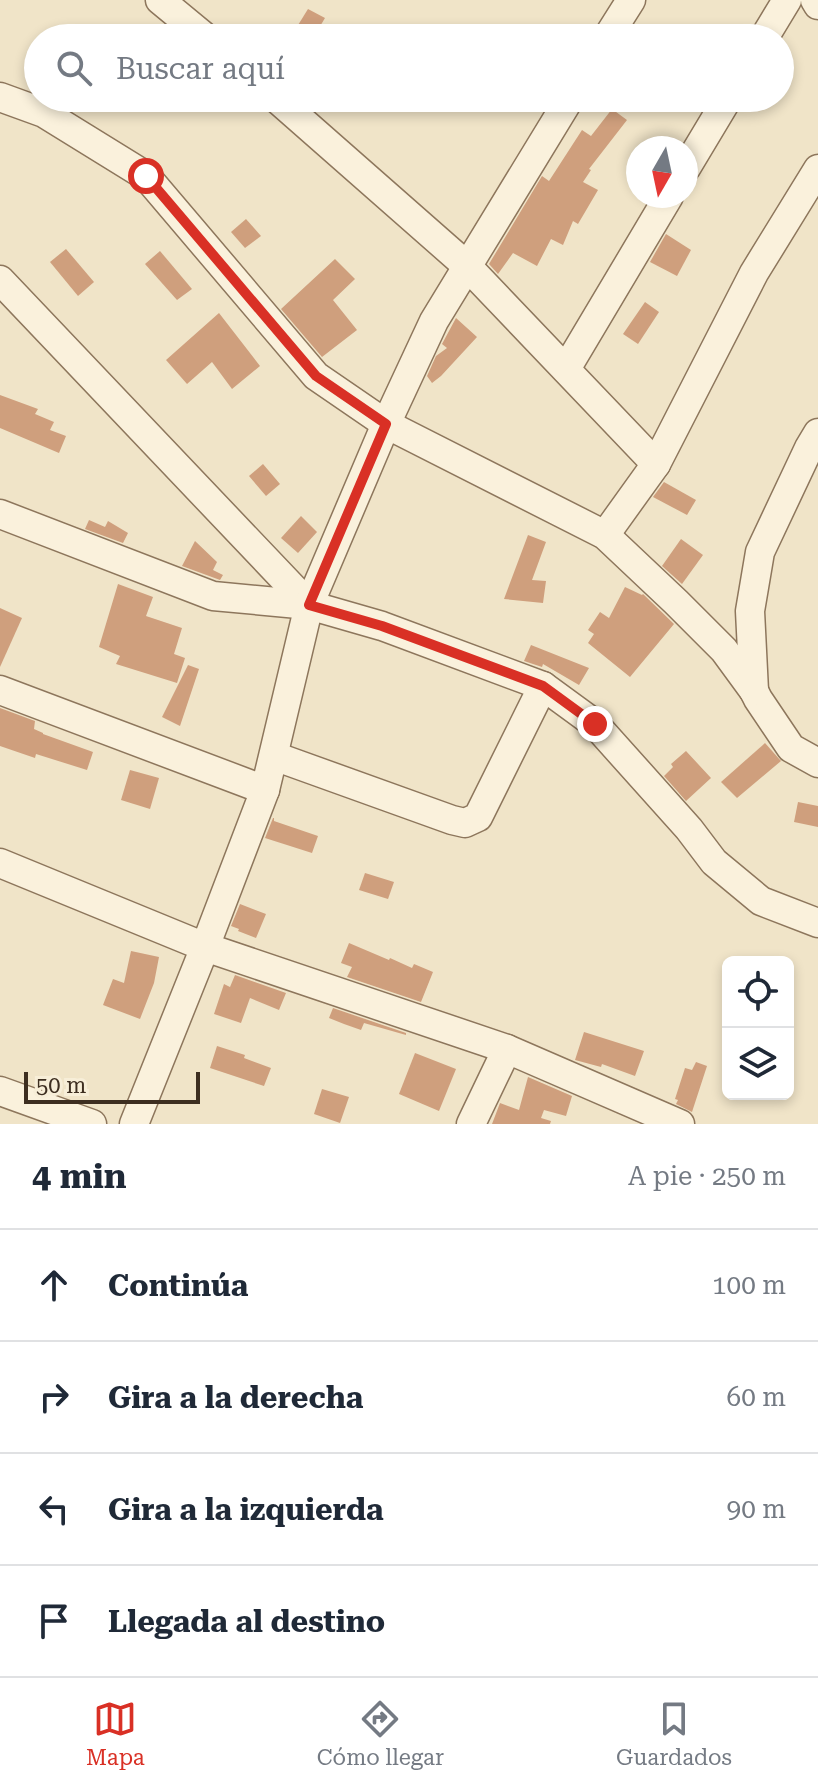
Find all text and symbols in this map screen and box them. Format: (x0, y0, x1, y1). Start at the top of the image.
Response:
search box (24, 24, 794, 112)
icon: search (52, 46, 96, 90)
text: Buscar aquí (116, 51, 285, 86)
north arrow (626, 136, 698, 208)
route start (128, 158, 164, 194)
route end (577, 706, 613, 742)
map controls (722, 956, 794, 1100)
button: locate (722, 956, 794, 1028)
button: layers (722, 1028, 794, 1100)
scale bar (24, 1068, 200, 1104)
text: 50 m (36, 1073, 86, 1098)
text: 4 min (32, 1156, 127, 1196)
text: A pie · 250 m (628, 1161, 786, 1191)
icon: ahead (32, 1263, 76, 1307)
text: Continúa (108, 1268, 248, 1303)
text: 100 m (712, 1270, 786, 1300)
icon: right (32, 1375, 76, 1419)
text: Gira a la derecha (108, 1380, 363, 1415)
text: 60 m (727, 1382, 786, 1412)
icon: left (32, 1487, 76, 1531)
text: Gira a la izquierda (108, 1492, 384, 1527)
text: 90 m (727, 1494, 786, 1524)
icon: arrive (32, 1599, 76, 1643)
text: Llegada al destino (108, 1604, 385, 1639)
tab: Mapa (86, 1697, 145, 1770)
tab: Cómo llegar (317, 1697, 444, 1770)
tab: Guardados (616, 1697, 732, 1770)

